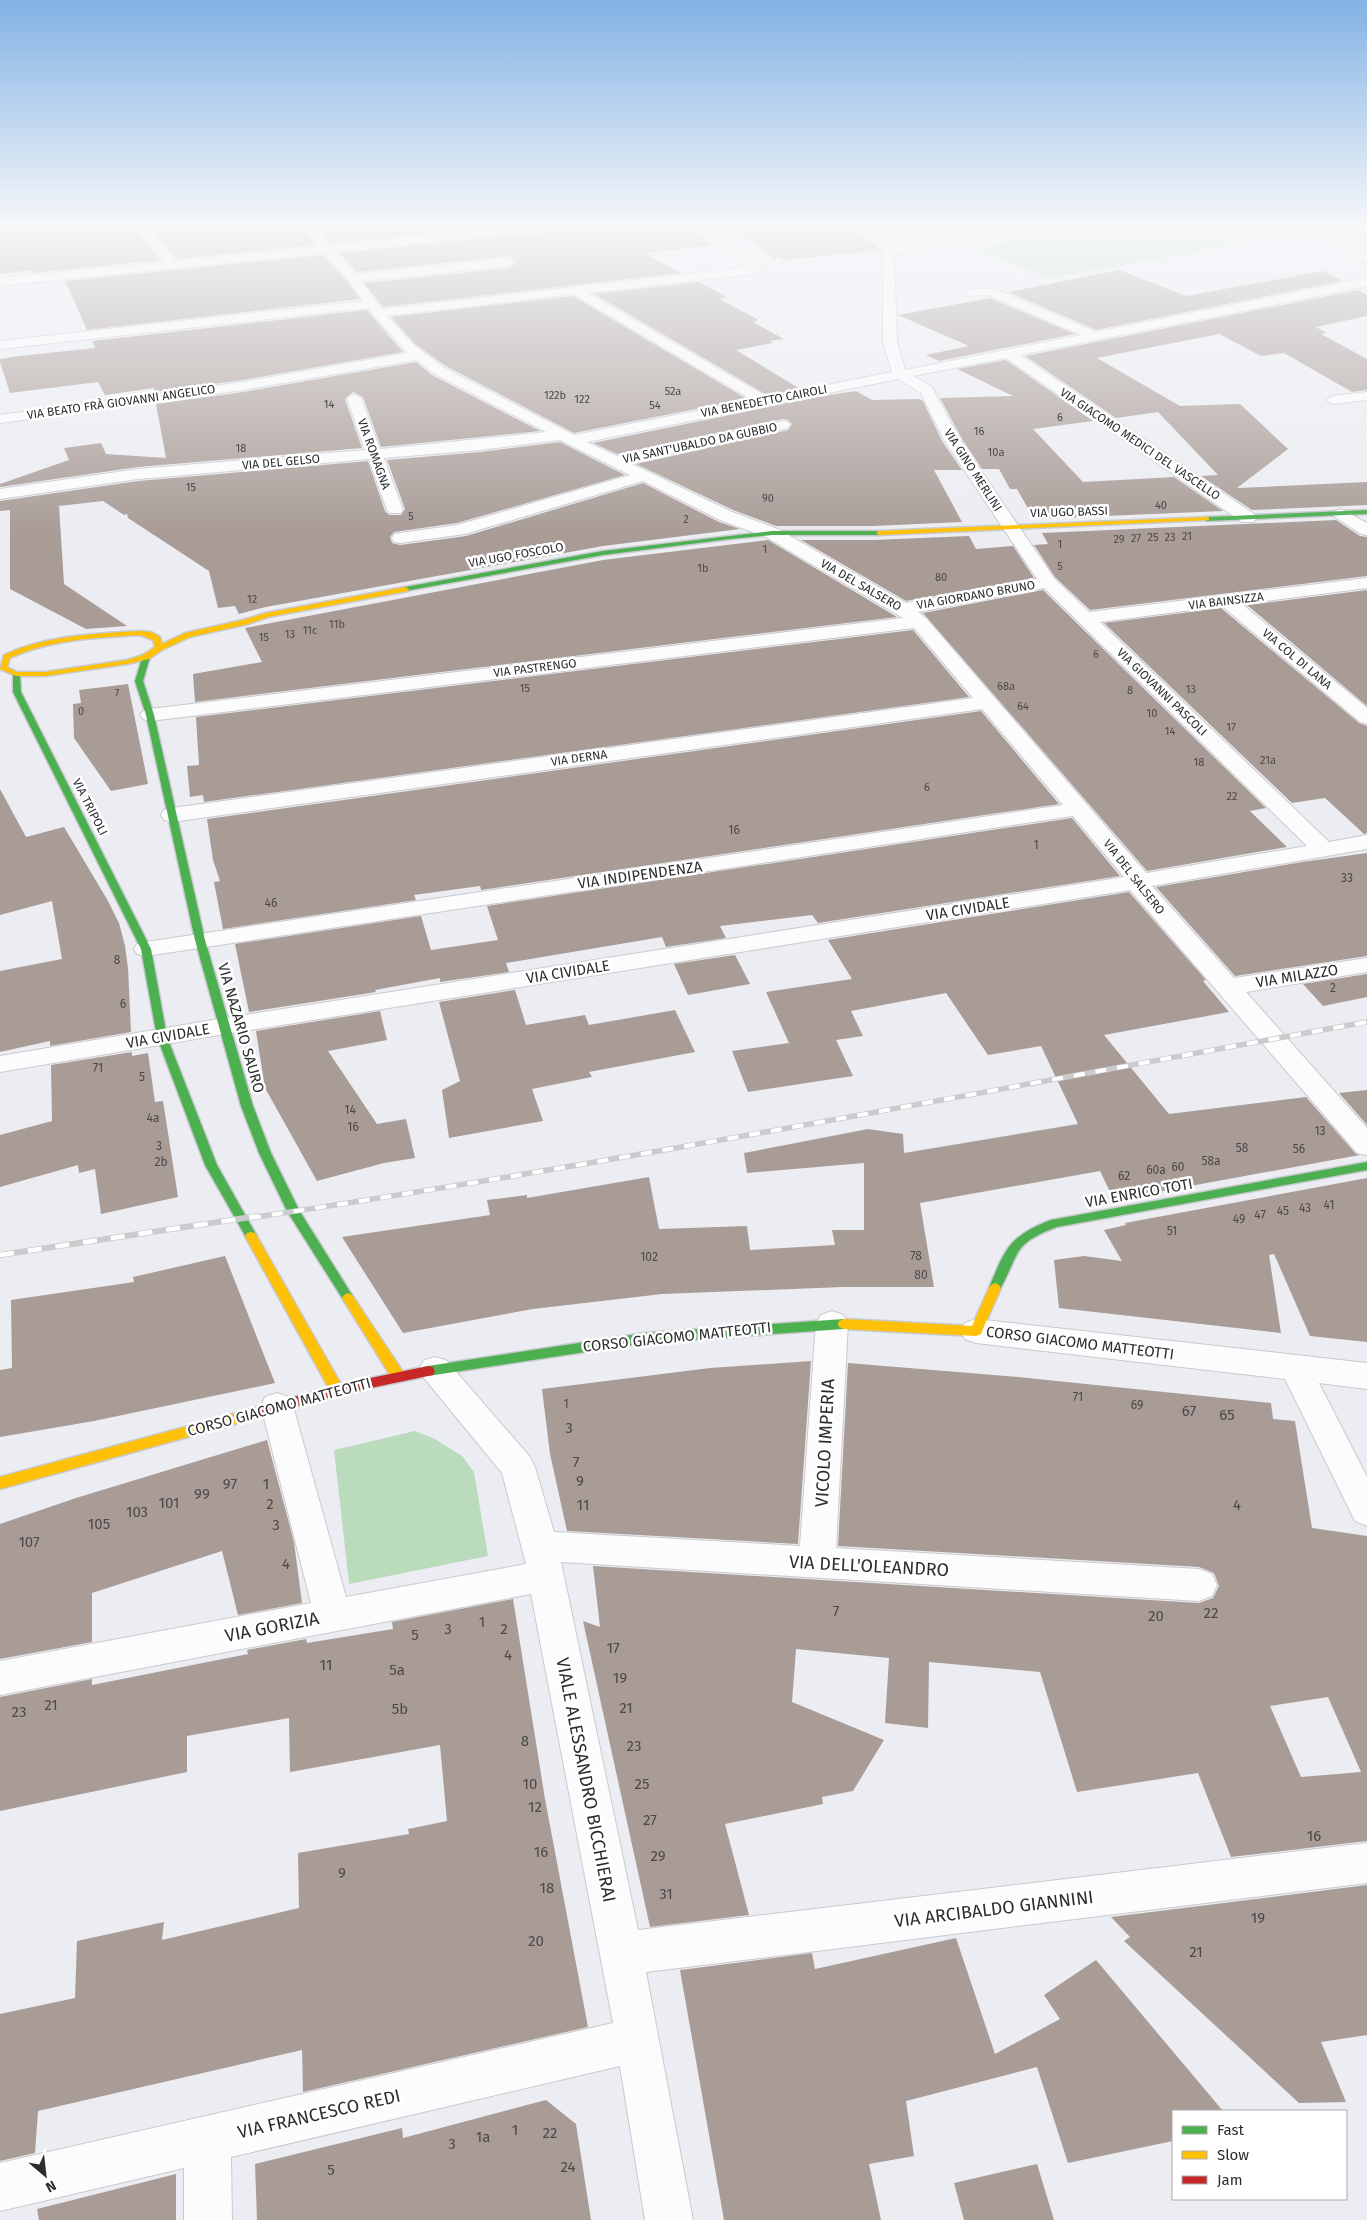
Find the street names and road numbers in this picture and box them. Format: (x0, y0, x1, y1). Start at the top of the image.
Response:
street label: VIA BEATO FRÀ GIOVANNI ANGELICO (26, 381, 216, 422)
street label: VIA BENEDETTO CAIROLI (700, 382, 828, 420)
street label: VIA GIACOMO MEDICI DEL VASCELLO (1057, 385, 1223, 503)
street label: VIA ROMAGNA (355, 417, 393, 491)
street label: VIA SANT'UBALDO DA GUBBIO (621, 420, 779, 466)
street label: VIA GINO MERLINI (941, 426, 1005, 514)
street label: VIA DEL GELSO (241, 452, 321, 472)
street label: VIA UGO BASSI (1030, 504, 1108, 520)
street label: VIA UGO FOSCOLO (467, 540, 565, 570)
street label: VIA DEL SALSERO (818, 556, 904, 614)
street label: VIA GIORDANO BRUNO (916, 578, 1036, 612)
street label: VIA BAINSIZZA (1188, 589, 1264, 613)
street label: VIA COL DI LANA (1259, 626, 1335, 692)
street label: VIA GIOVANNI PASCOLI (1114, 645, 1210, 739)
street label: VIA PASTRENGO (493, 656, 577, 680)
street label: VIA DERNA (550, 747, 608, 769)
street label: VIA TRIPOLI (70, 776, 110, 838)
street label: VIA DEL SALSERO (1100, 837, 1168, 917)
street label: VIA INDIPENDENZA (577, 857, 704, 893)
street label: VIA CIVIDALE (925, 893, 1011, 925)
street label: VIA CIVIDALE (525, 956, 611, 988)
street label: VIA NAZARIO SAURO (214, 961, 268, 1095)
street label: VIA MILAZZO (1255, 961, 1339, 991)
street label: VIA CIVIDALE (125, 1020, 211, 1052)
street label: VIA ENRICO TOTI (1084, 1175, 1194, 1211)
street label: CORSO GIACOMO MATTEOTTI (582, 1318, 772, 1356)
street label: CORSO GIACOMO MATTEOTTI (985, 1323, 1175, 1363)
street label: CORSO GIACOMO MATTEOTTI (185, 1374, 373, 1440)
street label: VICOLO IMPERIA (811, 1377, 839, 1508)
street label: VIA DELL'OLEANDRO (788, 1551, 950, 1581)
street label: VIA GORIZIA (223, 1607, 322, 1647)
street label: VIALE ALESSANDRO BICCHIERAI (551, 1656, 621, 1904)
street label: VIA ARCIBALDO GIANNINI (893, 1886, 1095, 1932)
street label: VIA FRANCESCO REDI (235, 2085, 403, 2143)

